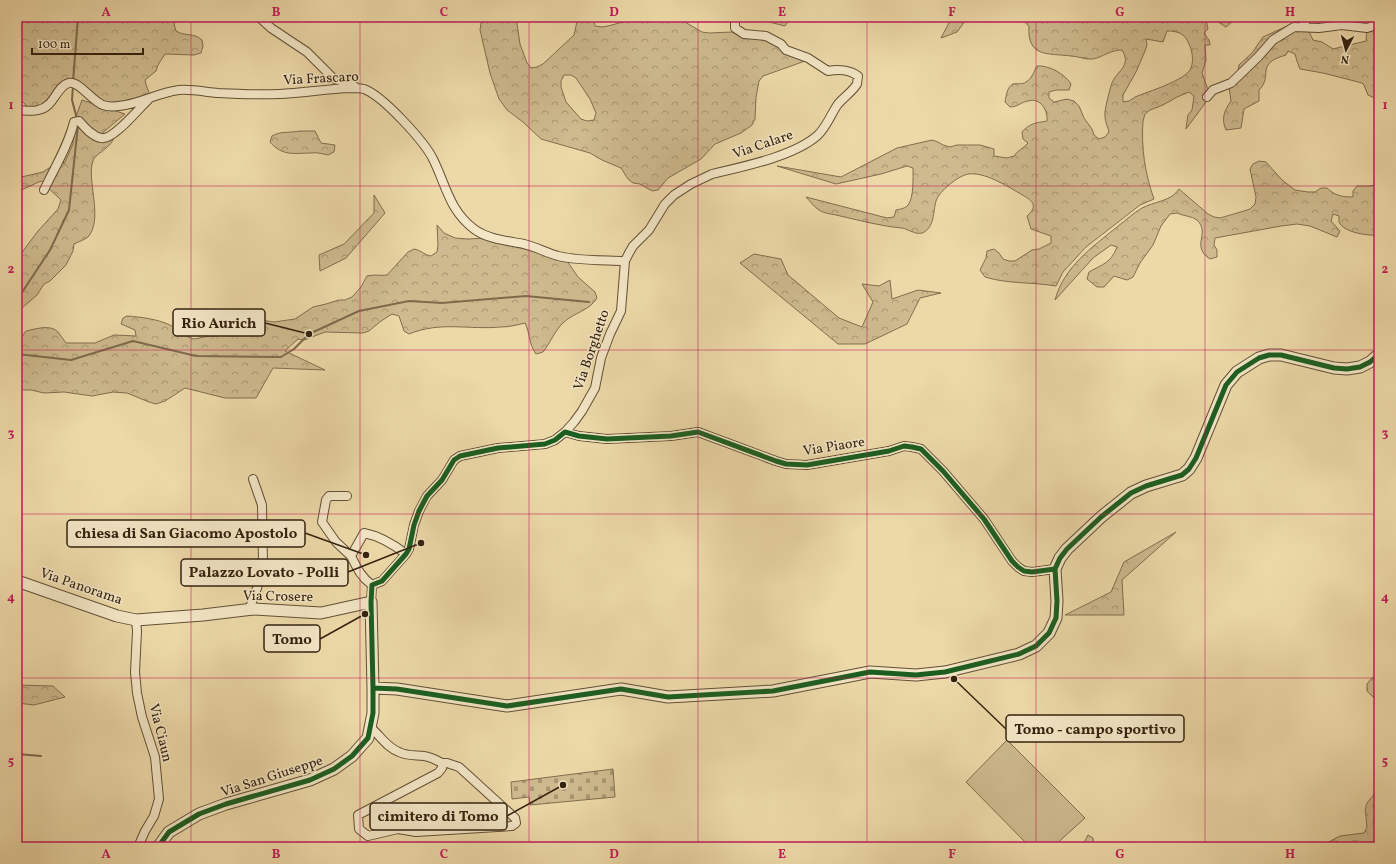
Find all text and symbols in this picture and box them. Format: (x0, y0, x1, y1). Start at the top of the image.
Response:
text: A (101, 4, 111, 22)
text: B (272, 4, 281, 22)
text: C (440, 4, 448, 22)
text: D (609, 4, 619, 22)
text: E (778, 4, 786, 22)
text: F (948, 4, 956, 22)
text: G (1115, 4, 1125, 22)
text: H (1285, 4, 1295, 22)
scale bar (32, 30, 143, 56)
north arrow (1326, 30, 1366, 70)
text: 100 m (38, 37, 71, 53)
text: N (1340, 51, 1350, 66)
street label: Via Frascaro (283, 68, 359, 90)
text: 1 (8, 97, 14, 115)
text: 1 (1382, 97, 1388, 115)
street label: Via Calare (730, 126, 796, 164)
text: 2 (8, 261, 15, 279)
text: 2 (1382, 261, 1389, 279)
street label: Via Borghetto (569, 307, 615, 393)
callout: Rio Aurich (173, 309, 265, 336)
text: Rio Aurich (181, 314, 257, 335)
text: 3 (8, 425, 15, 443)
text: 3 (1382, 425, 1389, 443)
street label: Via Piaore (802, 433, 867, 461)
callout: chiesa di San Giacomo Apostolo (67, 520, 305, 547)
text: chiesa di San Giacomo Apostolo (75, 524, 298, 545)
callout: Palazzo Lovato - Polli (181, 559, 348, 586)
text: Palazzo Lovato - Polli (189, 563, 339, 584)
street label: Via Panorama (37, 564, 125, 610)
street label: Via Crosere (243, 587, 314, 607)
text: 4 (7, 589, 15, 607)
text: 4 (1381, 589, 1389, 607)
callout: Tomo (264, 625, 320, 652)
text: Tomo (272, 630, 312, 651)
street label: Via Ciaun (144, 702, 176, 764)
callout: Tomo - campo sportivo (1006, 715, 1184, 742)
text: Tomo - campo sportivo (1014, 720, 1176, 741)
street label: Via San Giuseppe (218, 751, 326, 802)
text: 5 (8, 753, 14, 771)
text: 5 (1382, 753, 1388, 771)
callout: cimitero di Tomo (370, 803, 507, 830)
text: cimitero di Tomo (377, 807, 499, 828)
text: A (101, 846, 111, 864)
text: B (272, 846, 281, 864)
text: C (440, 846, 448, 864)
text: D (609, 846, 619, 864)
text: E (778, 846, 786, 864)
text: F (948, 846, 956, 864)
text: G (1115, 846, 1125, 864)
text: H (1285, 846, 1295, 864)

